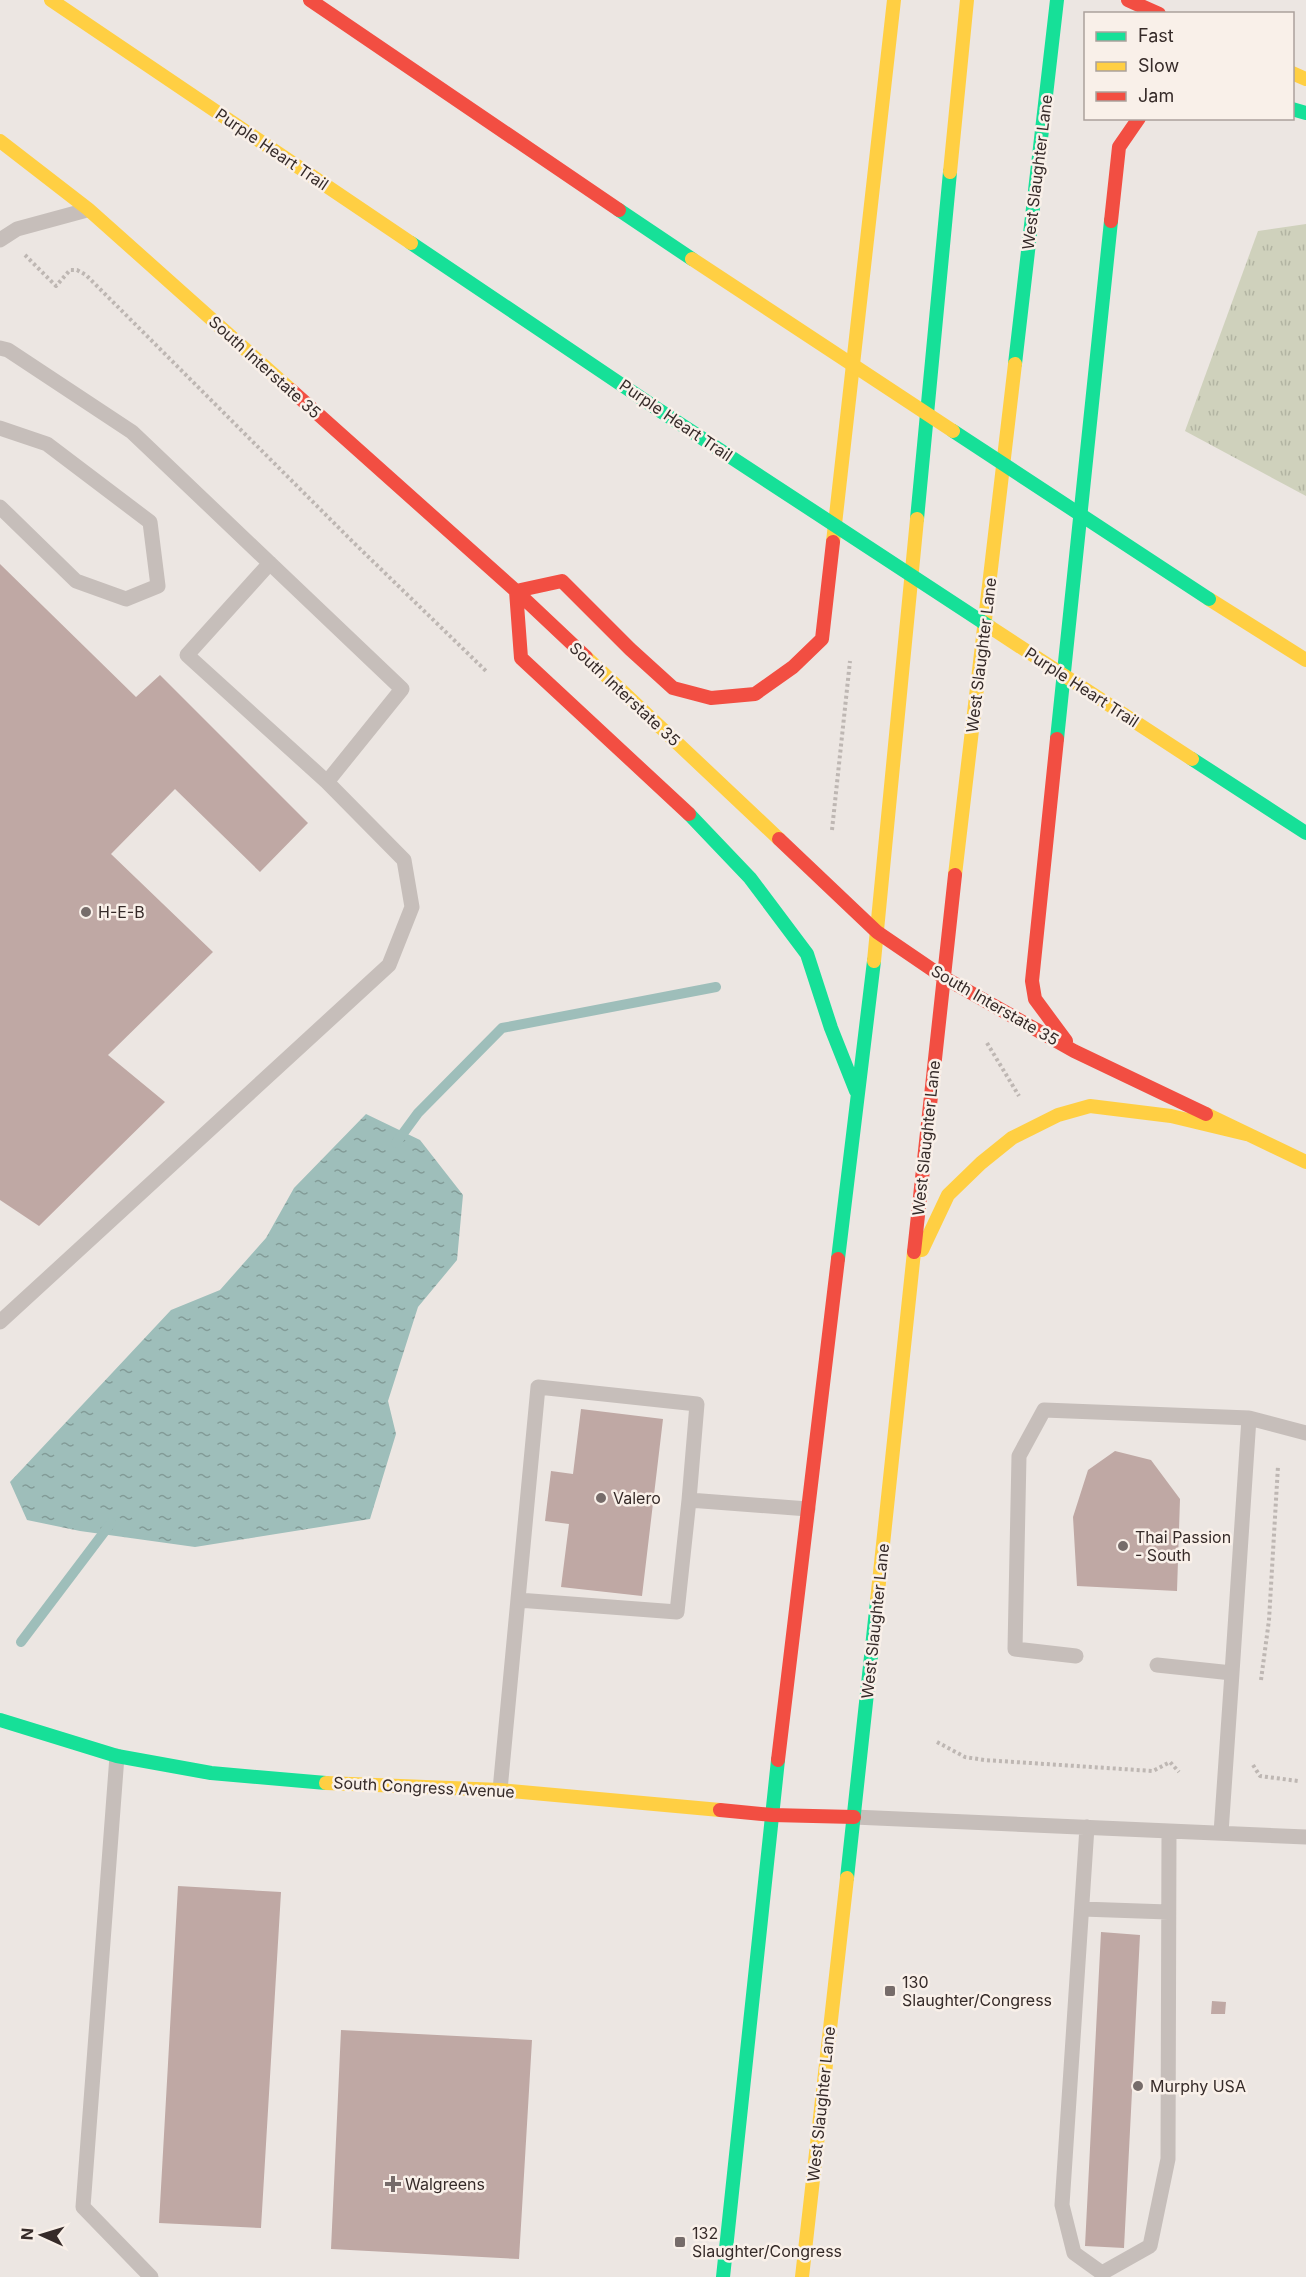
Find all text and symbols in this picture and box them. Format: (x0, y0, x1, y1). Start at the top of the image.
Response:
legend (1084, 12, 1294, 120)
text: Fast (1138, 25, 1174, 46)
text: Slow (1138, 55, 1179, 76)
text: Jam (1138, 85, 1174, 106)
street label: West Slaughter Lane (1018, 93, 1056, 251)
street label: Purple Heart Trail (212, 104, 332, 194)
street label: South Interstate 35 (205, 311, 325, 423)
street label: Purple Heart Trail (616, 375, 736, 465)
street label: West Slaughter Lane (962, 576, 1000, 734)
street label: South Interstate 35 (566, 638, 684, 750)
street label: Purple Heart Trail (1021, 643, 1143, 731)
place label: H-E-B (98, 902, 145, 922)
marker: H-E-B (79, 905, 93, 919)
street label: South Interstate 35 (928, 960, 1062, 1050)
street label: West Slaughter Lane (908, 1059, 944, 1217)
place label: Valero (613, 1488, 661, 1508)
marker: Valero (594, 1491, 608, 1505)
place label: Thai Passion - South (1135, 1527, 1231, 1565)
marker: Thai Passion - South (1116, 1539, 1130, 1553)
street label: West Slaughter Lane (857, 1542, 893, 1700)
street label: South Congress Avenue (333, 1772, 515, 1802)
place label: 130 Slaughter/Congress (902, 1972, 1052, 2010)
marker: 130 Slaughter/Congress (883, 1984, 897, 1998)
street label: West Slaughter Lane (803, 2025, 839, 2183)
place label: Murphy USA (1150, 2076, 1246, 2096)
marker: Murphy USA (1131, 2079, 1145, 2093)
place label: Walgreens (405, 2174, 485, 2194)
marker: Walgreens (386, 2177, 400, 2191)
north arrow (12, 2205, 72, 2265)
place label: 132 Slaughter/Congress (692, 2223, 842, 2261)
text: N (17, 2227, 37, 2241)
marker: 132 Slaughter/Congress (673, 2235, 687, 2249)

